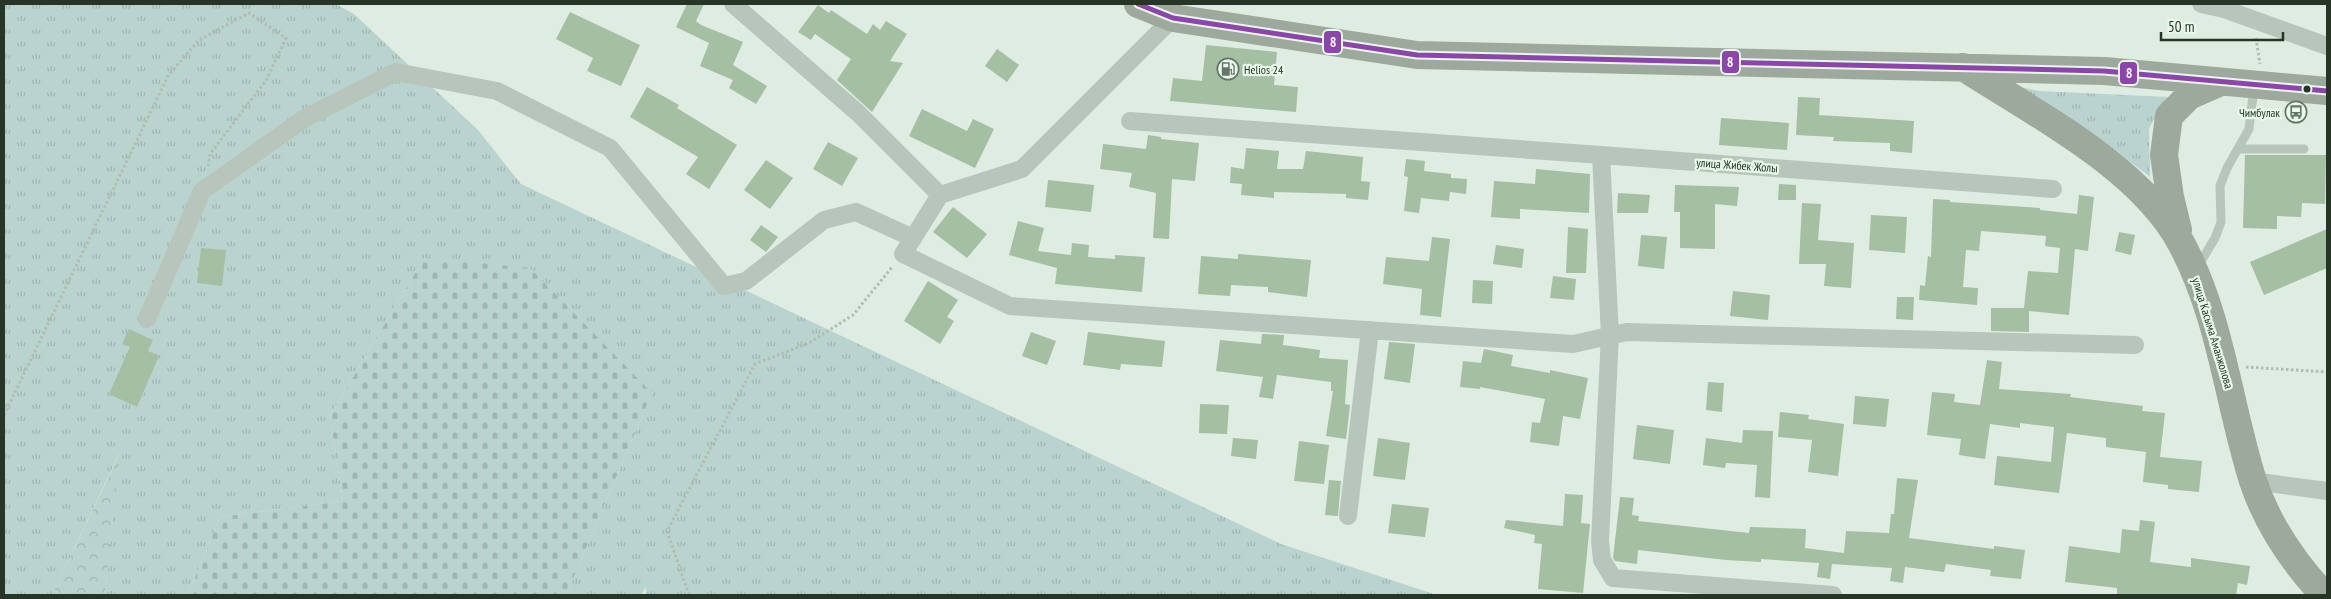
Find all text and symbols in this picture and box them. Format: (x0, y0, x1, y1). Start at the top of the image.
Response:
scale bar (2161, 10, 2284, 42)
text: 50 m (2168, 17, 2194, 36)
line badge: 8 (1323, 30, 1342, 54)
text: 8 (1330, 33, 1336, 51)
line badge: 8 (1721, 50, 1740, 74)
text: 8 (1727, 53, 1733, 71)
fuel station icon: Helios 24 (1216, 57, 1240, 81)
line badge: 8 (2119, 61, 2138, 85)
place label: Helios 24 (1244, 62, 1284, 77)
text: 8 (2126, 64, 2132, 82)
unlabelled marker (2302, 84, 2312, 94)
bus stop icon: Чимбулак (2284, 100, 2308, 124)
place label: Чимбулак (2239, 105, 2280, 120)
street label: улица Жибек Жолы (1696, 155, 1778, 175)
street label: улица Касыма Аманжолова (2189, 276, 2237, 390)

